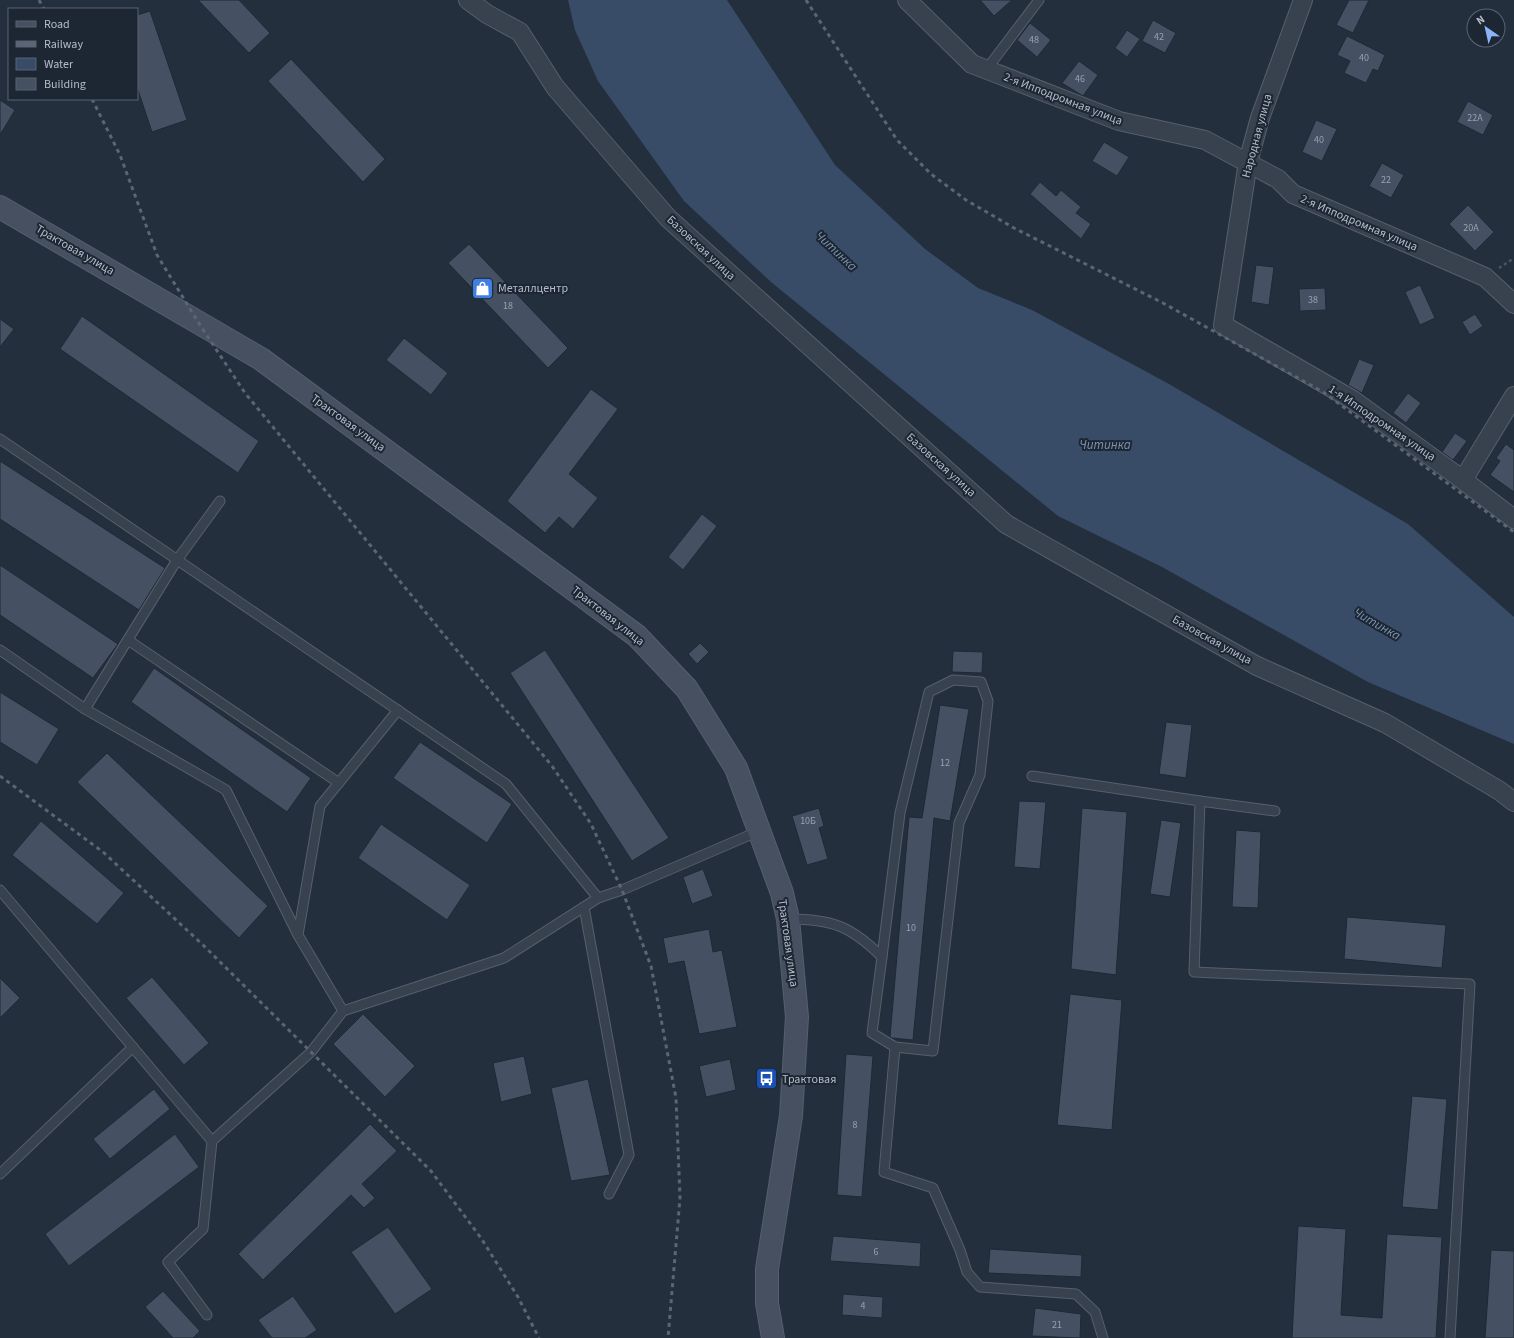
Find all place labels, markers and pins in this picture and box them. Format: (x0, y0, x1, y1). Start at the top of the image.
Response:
shop icon: Металлцентр (469, 275, 495, 301)
place label: Металлцентр (498, 280, 569, 297)
bus stop icon: Трактовая (754, 1066, 780, 1092)
place label: Трактовая (782, 1071, 836, 1088)

